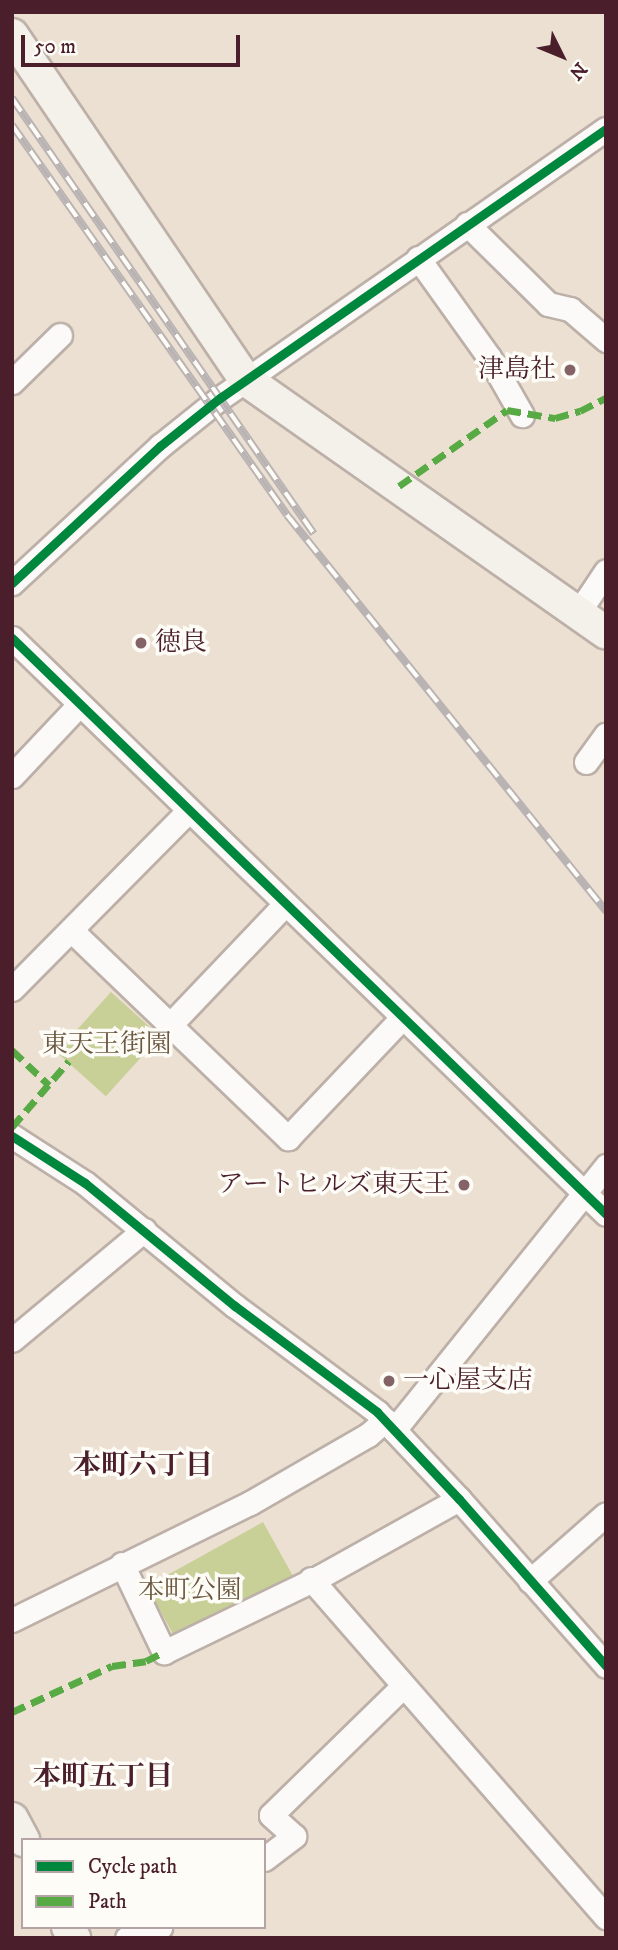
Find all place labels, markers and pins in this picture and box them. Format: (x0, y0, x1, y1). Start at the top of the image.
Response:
place label: 津島社 (478, 354, 556, 386)
marker: 津島社 (562, 362, 578, 378)
place label: 徳良 (155, 627, 207, 659)
marker: 徳良 (133, 635, 149, 651)
place label: アートヒルズ東天王 (217, 1169, 450, 1201)
marker: アートヒルズ東天王 (456, 1177, 472, 1193)
place label: 一心屋支店 (403, 1365, 533, 1397)
marker: 一心屋支店 (381, 1373, 397, 1389)

